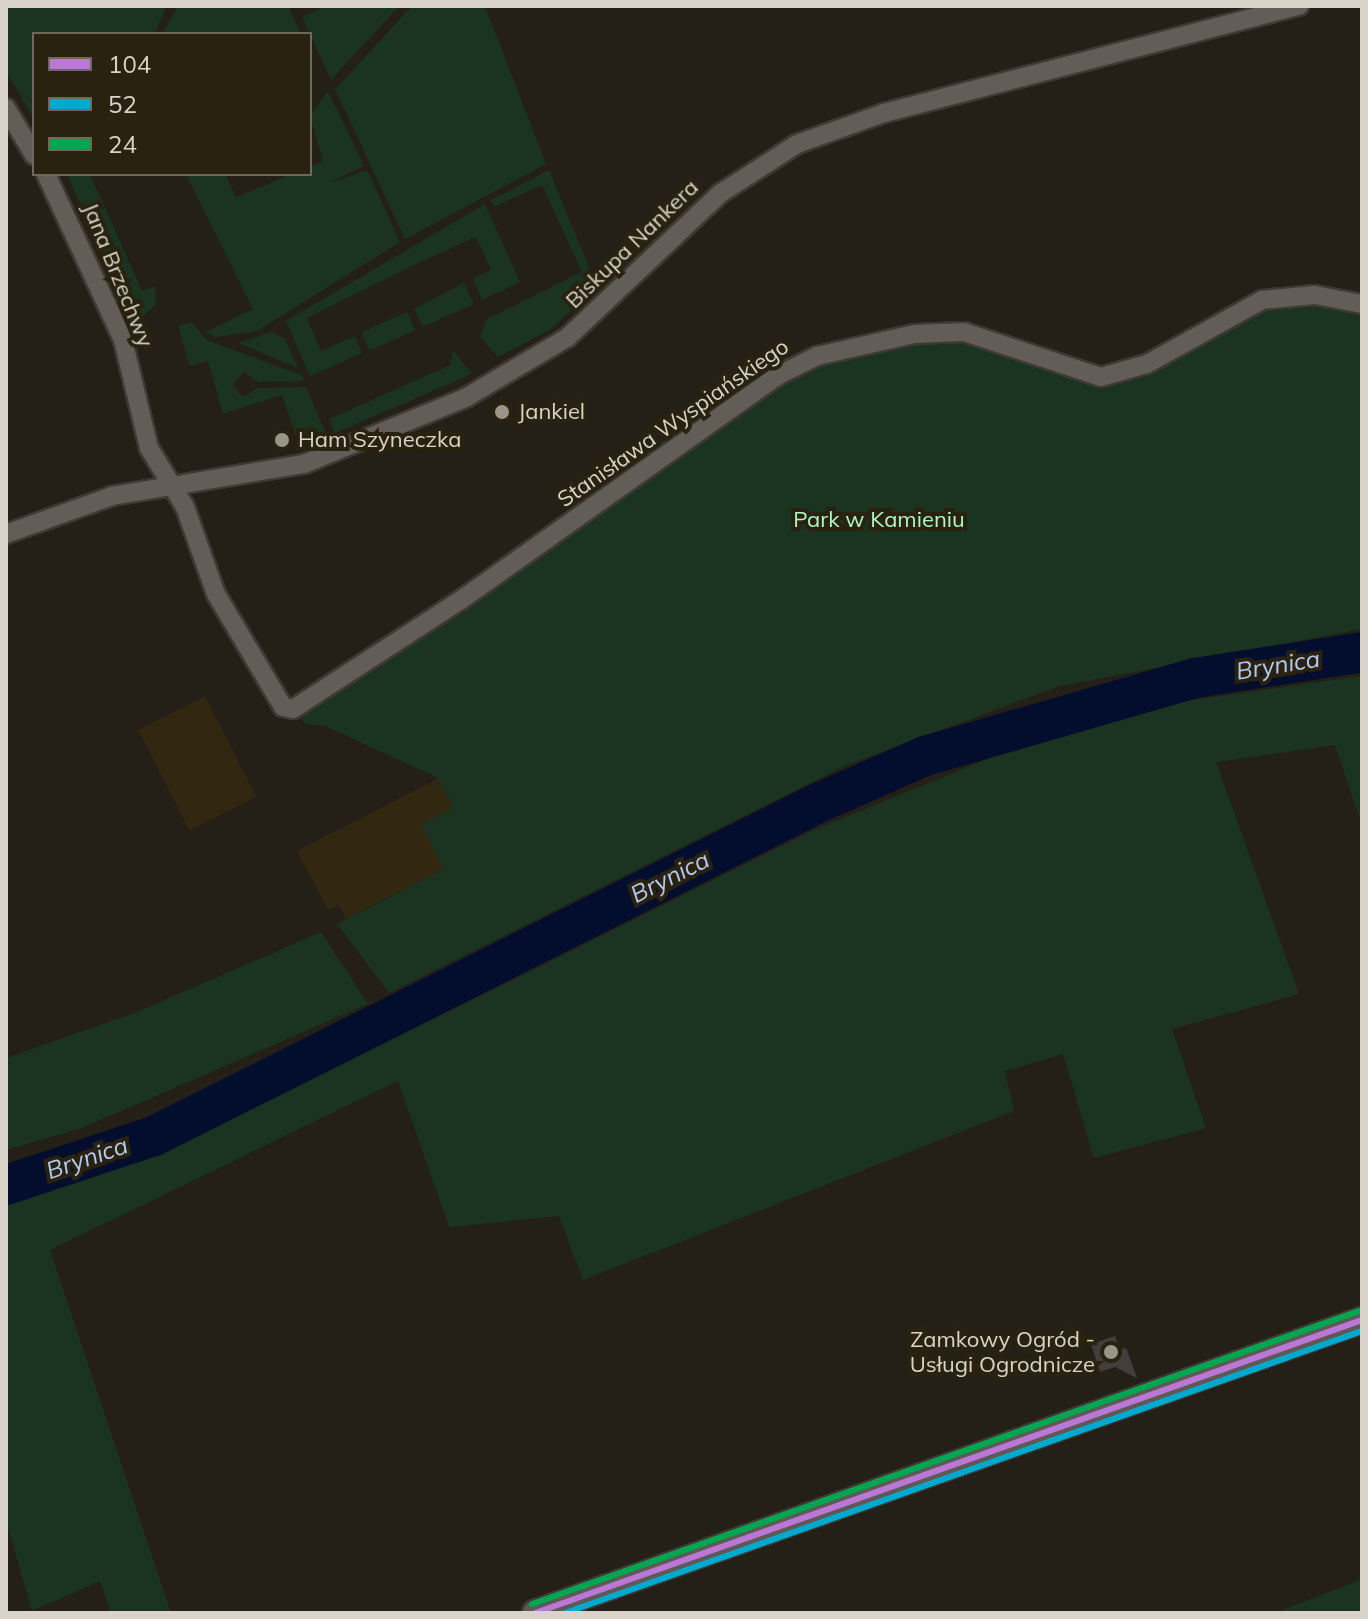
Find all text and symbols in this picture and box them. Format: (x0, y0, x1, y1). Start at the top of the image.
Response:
legend (32, 32, 312, 176)
text: 104 (108, 49, 151, 79)
text: 52 (108, 89, 137, 119)
text: 24 (108, 129, 137, 159)
street label: Biskupa Nankera (560, 174, 704, 314)
street label: Jana Brzechwy (77, 199, 159, 351)
street label: Stanisława Wyspiańskiego (552, 333, 794, 513)
place label: Jankiel (518, 399, 585, 425)
marker: Jankiel (493, 403, 511, 421)
place label: Ham Szyneczka (298, 427, 461, 453)
marker: Ham Szyneczka (273, 431, 291, 449)
park label: Park w Kamieniu (793, 507, 965, 533)
water label: Brynica (1234, 644, 1322, 686)
water label: Brynica (626, 845, 714, 909)
water label: Brynica (42, 1131, 132, 1185)
place label: Zamkowy Ogród - Usługi Ogrodnicze (910, 1326, 1095, 1378)
marker: Zamkowy Ogród - Usługi Ogrodnicze (1102, 1343, 1120, 1361)

